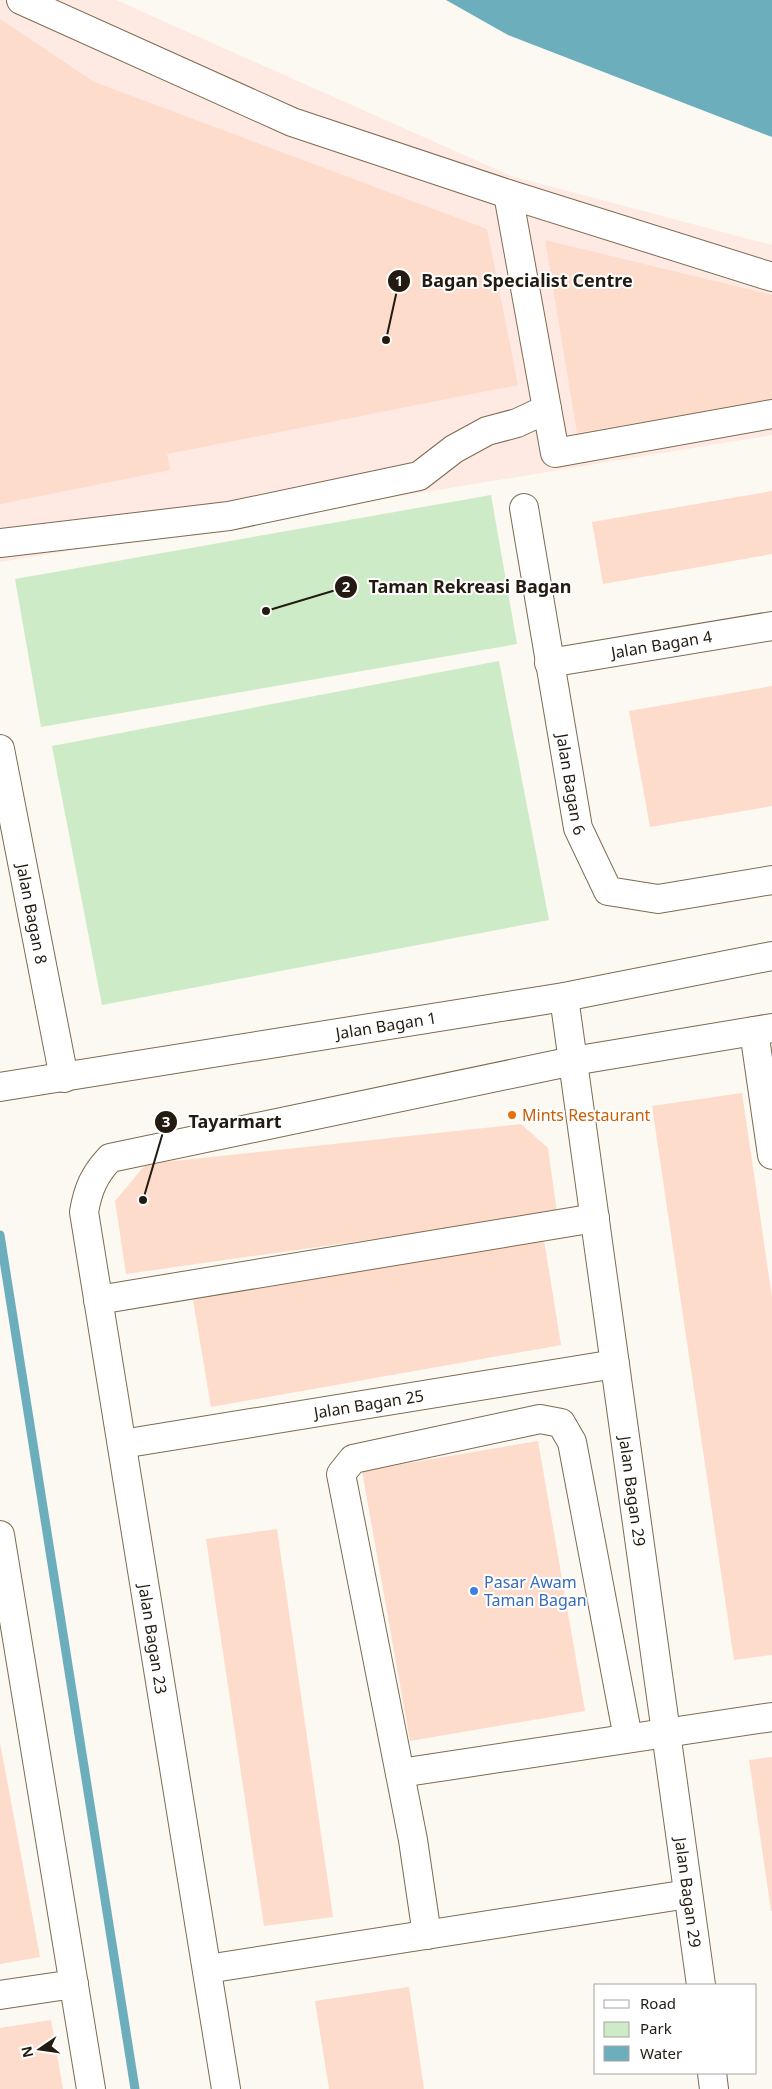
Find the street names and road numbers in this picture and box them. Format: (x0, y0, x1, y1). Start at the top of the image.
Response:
street label: Jalan Bagan 4 (607, 625, 714, 664)
street label: Jalan Bagan 6 (551, 730, 591, 839)
street label: Jalan Bagan 8 (11, 860, 53, 966)
street label: Jalan Bagan 1 (332, 1006, 438, 1045)
street label: Jalan Bagan 25 (310, 1384, 425, 1424)
street label: Jalan Bagan 29 (614, 1433, 651, 1548)
street label: Jalan Bagan 23 (133, 1580, 173, 1696)
street label: Jalan Bagan 29 (669, 1834, 707, 1949)

